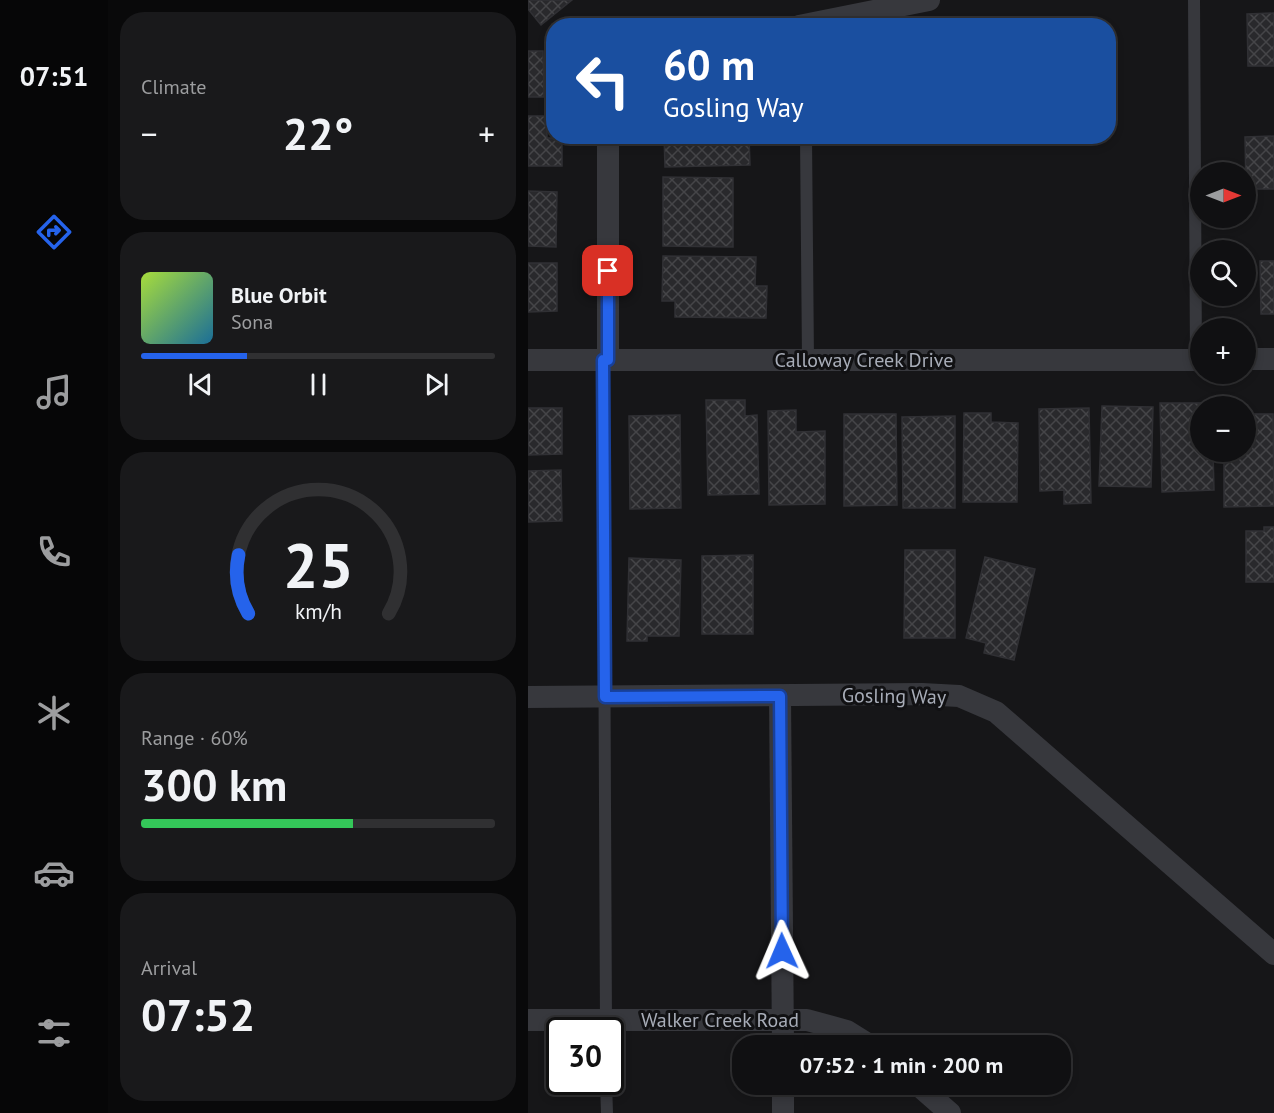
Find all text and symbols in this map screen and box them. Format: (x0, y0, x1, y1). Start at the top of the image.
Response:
text: 60 m (663, 37, 755, 92)
icon: left (564, 42, 642, 120)
text: 07:51 (20, 59, 88, 93)
text: Climate (141, 74, 207, 100)
text: Gosling Way (663, 90, 804, 124)
text: 22° (283, 104, 353, 162)
text: − (141, 112, 158, 155)
text: + (478, 112, 495, 155)
north arrow (1190, 162, 1256, 228)
map controls (1190, 162, 1256, 462)
icon: directions (33, 211, 75, 253)
button: search (1190, 240, 1256, 306)
pin (582, 245, 633, 296)
icon: arrive (591, 254, 624, 287)
text: Blue Orbit (231, 281, 327, 309)
text: Sona (231, 309, 273, 335)
button: + (1190, 318, 1256, 384)
street label: Calloway Creek Drive (775, 347, 953, 373)
icon: previous (184, 368, 217, 401)
icon: pause (302, 368, 335, 401)
icon: next (420, 368, 453, 401)
icon: music (33, 371, 75, 413)
button: − (1190, 396, 1256, 462)
text: 25 (283, 524, 353, 605)
icon: phone (33, 531, 75, 573)
text: km/h (294, 597, 341, 625)
street label: Gosling Way (842, 682, 947, 710)
icon: climate (33, 692, 75, 734)
text: Range · 60% (141, 725, 248, 751)
text: 300 km (141, 755, 287, 813)
icon: car (33, 852, 75, 894)
position arrow (750, 919, 814, 983)
text: Arrival (141, 955, 197, 981)
text: 07:52 (141, 985, 255, 1043)
street label: Walker Creek Road (641, 1007, 799, 1033)
icon: filters (33, 1012, 75, 1054)
speed limit sign: 30 (546, 1017, 624, 1095)
text: 07:52 · 1 min · 200 m (800, 1051, 1003, 1079)

